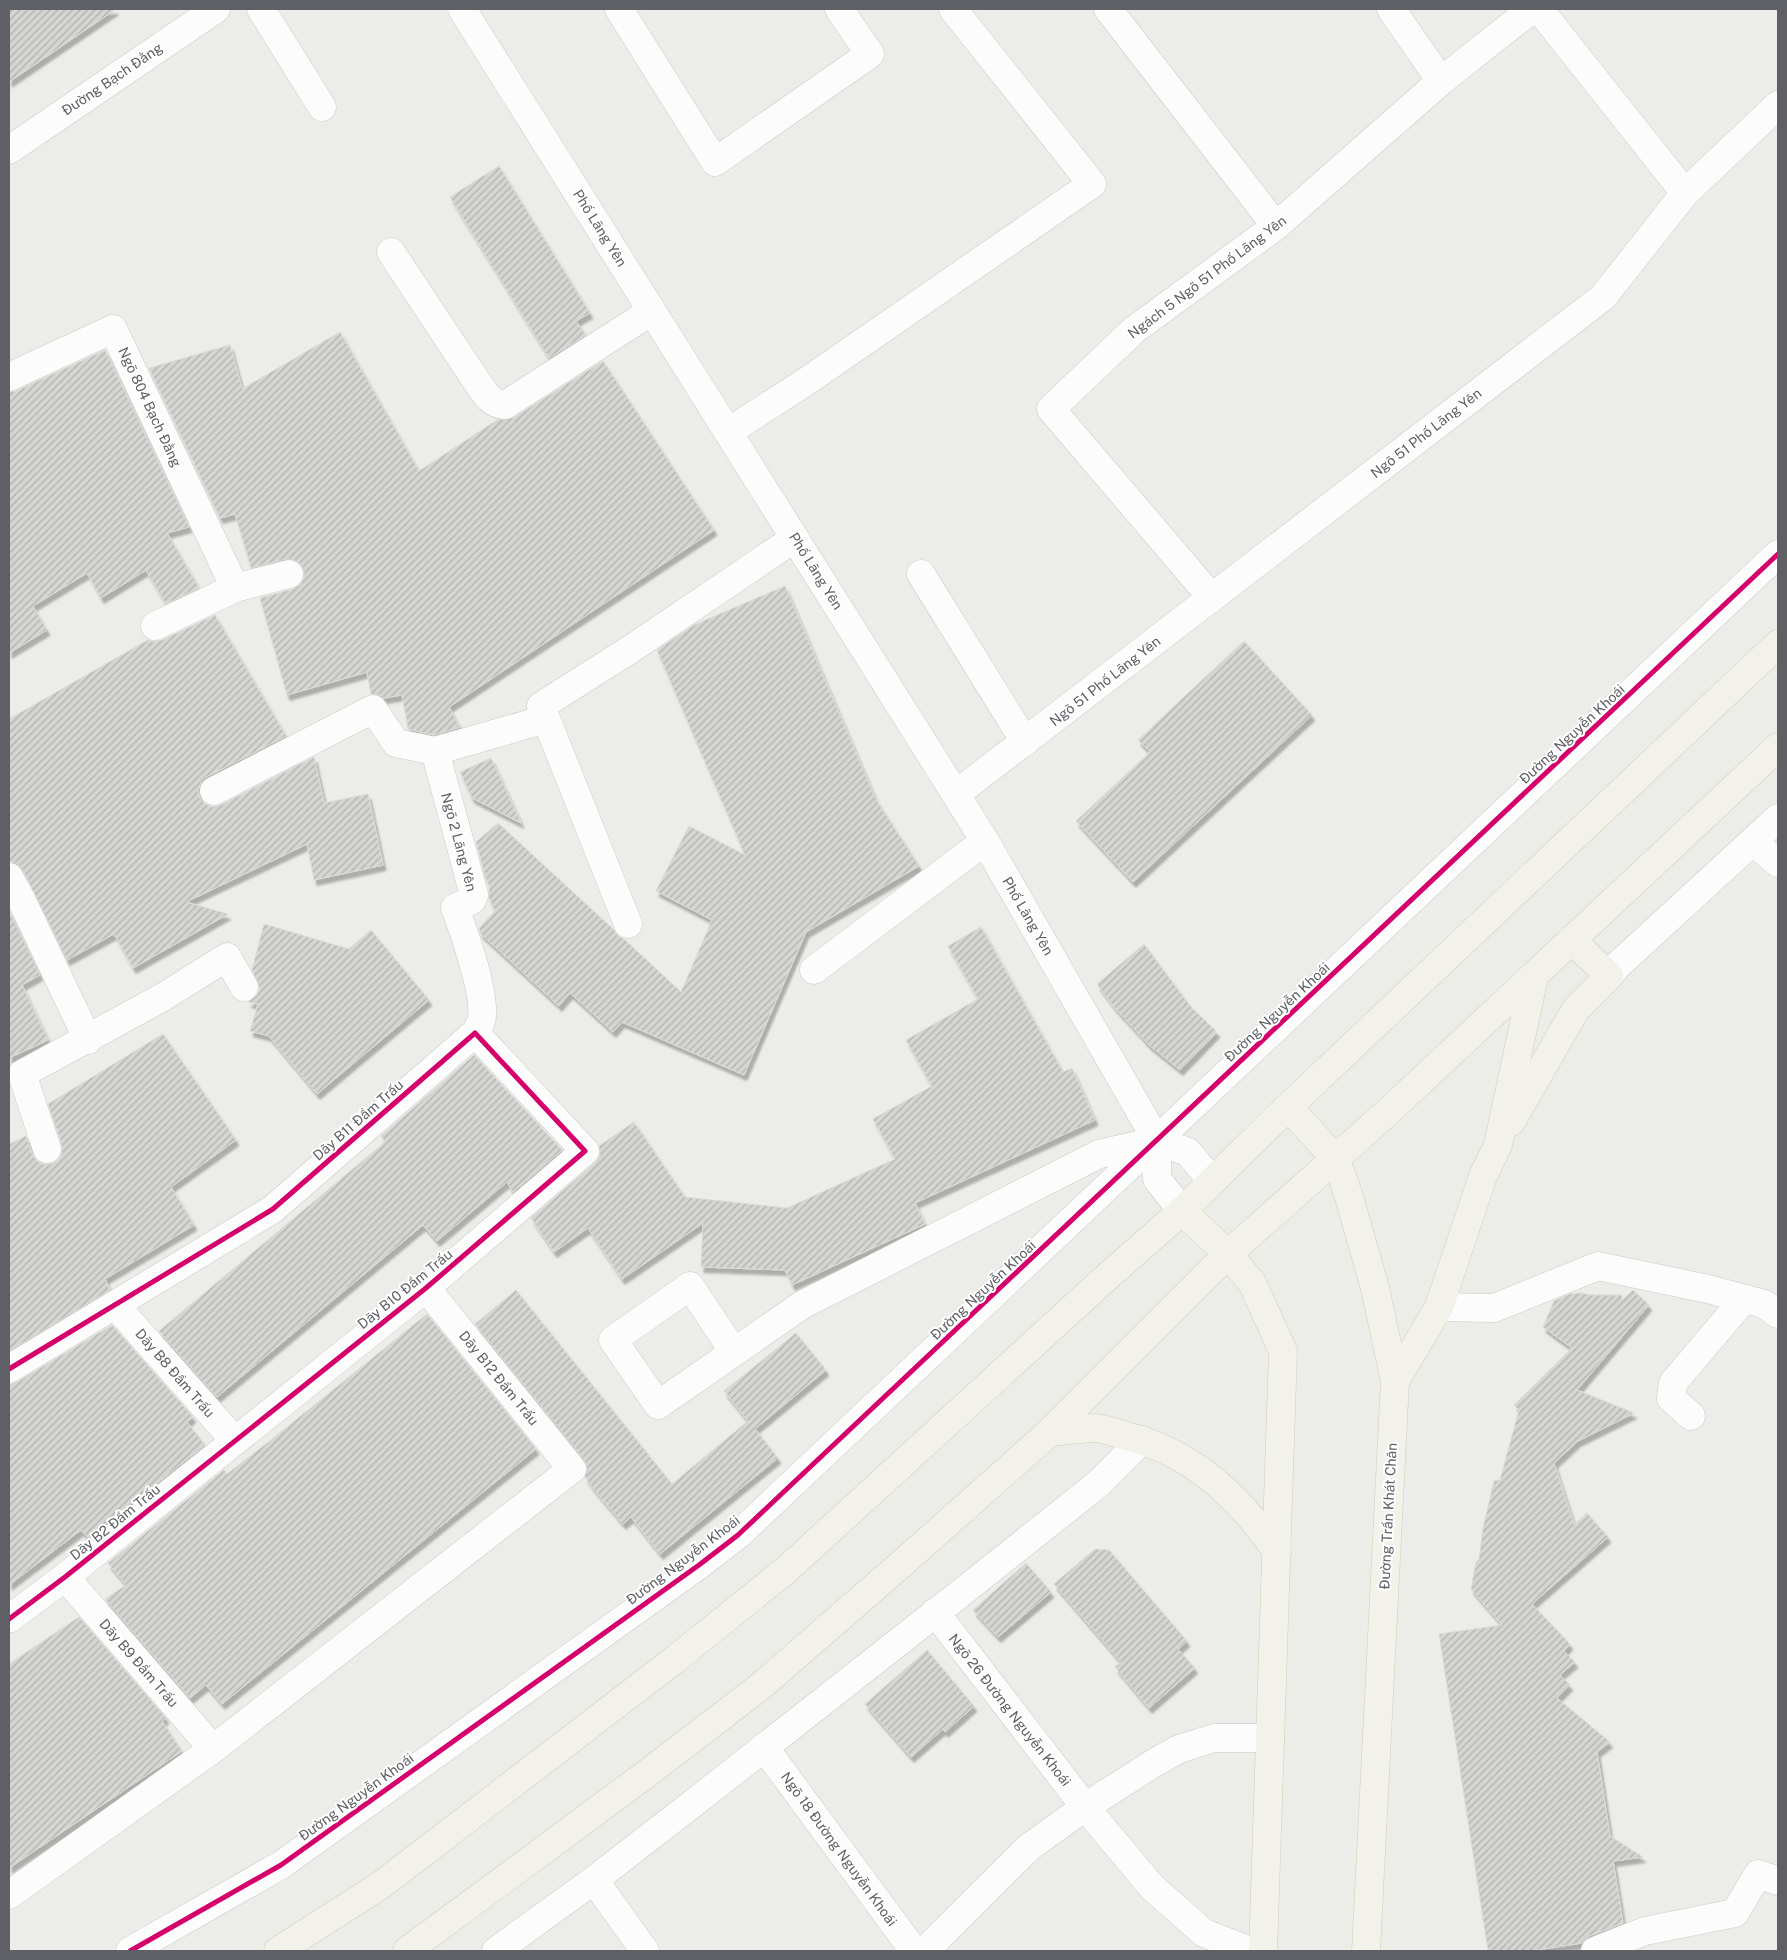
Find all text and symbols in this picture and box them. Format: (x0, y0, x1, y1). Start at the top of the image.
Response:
street label: Đường Bạch Đằng (59, 39, 166, 119)
street label: Phố Lãng Yên (570, 187, 630, 269)
street label: Ngách 5 Ngõ 51 Phố Lãng Yên (1125, 212, 1289, 342)
street label: Ngõ 804 Bạch Đằng (115, 345, 185, 470)
street label: Ngõ 51 Phố Lãng Yên (1368, 385, 1484, 481)
street label: Phố Lãng Yên (786, 530, 846, 612)
street label: Ngõ 51 Phố Lãng Yên (1047, 633, 1163, 729)
street label: Đường Nguyễn Khoái (1516, 681, 1628, 787)
street label: Ngõ 2 Lãng Yên (438, 791, 480, 893)
street label: Phố Lãng Yên (999, 874, 1057, 958)
street label: Đường Nguyễn Khoái (1221, 959, 1333, 1065)
street label: Dãy B11 Đầm Trấu (310, 1076, 406, 1164)
street label: Đường Nguyễn Khoái (927, 1237, 1039, 1343)
street label: Dãy B10 Đầm Trấu (354, 1246, 456, 1332)
street label: Dãy B8 Đầm Trấu (132, 1325, 218, 1421)
street label: Dãy B12 Đầm Trấu (456, 1328, 542, 1428)
street label: Đường Trần Khát Chân (1376, 1442, 1400, 1590)
street label: Dãy B2 Đầm Trấu (67, 1481, 163, 1563)
street label: Đường Nguyễn Khoái (623, 1512, 743, 1608)
street label: Dãy B9 Đầm Trấu (96, 1616, 182, 1710)
street label: Ngõ 26 Đường Nguyễn Khoái (946, 1631, 1074, 1789)
street label: Đường Nguyễn Khoái (296, 1750, 416, 1844)
street label: Ngõ 18 Đường Nguyễn Khoái (778, 1769, 900, 1929)

